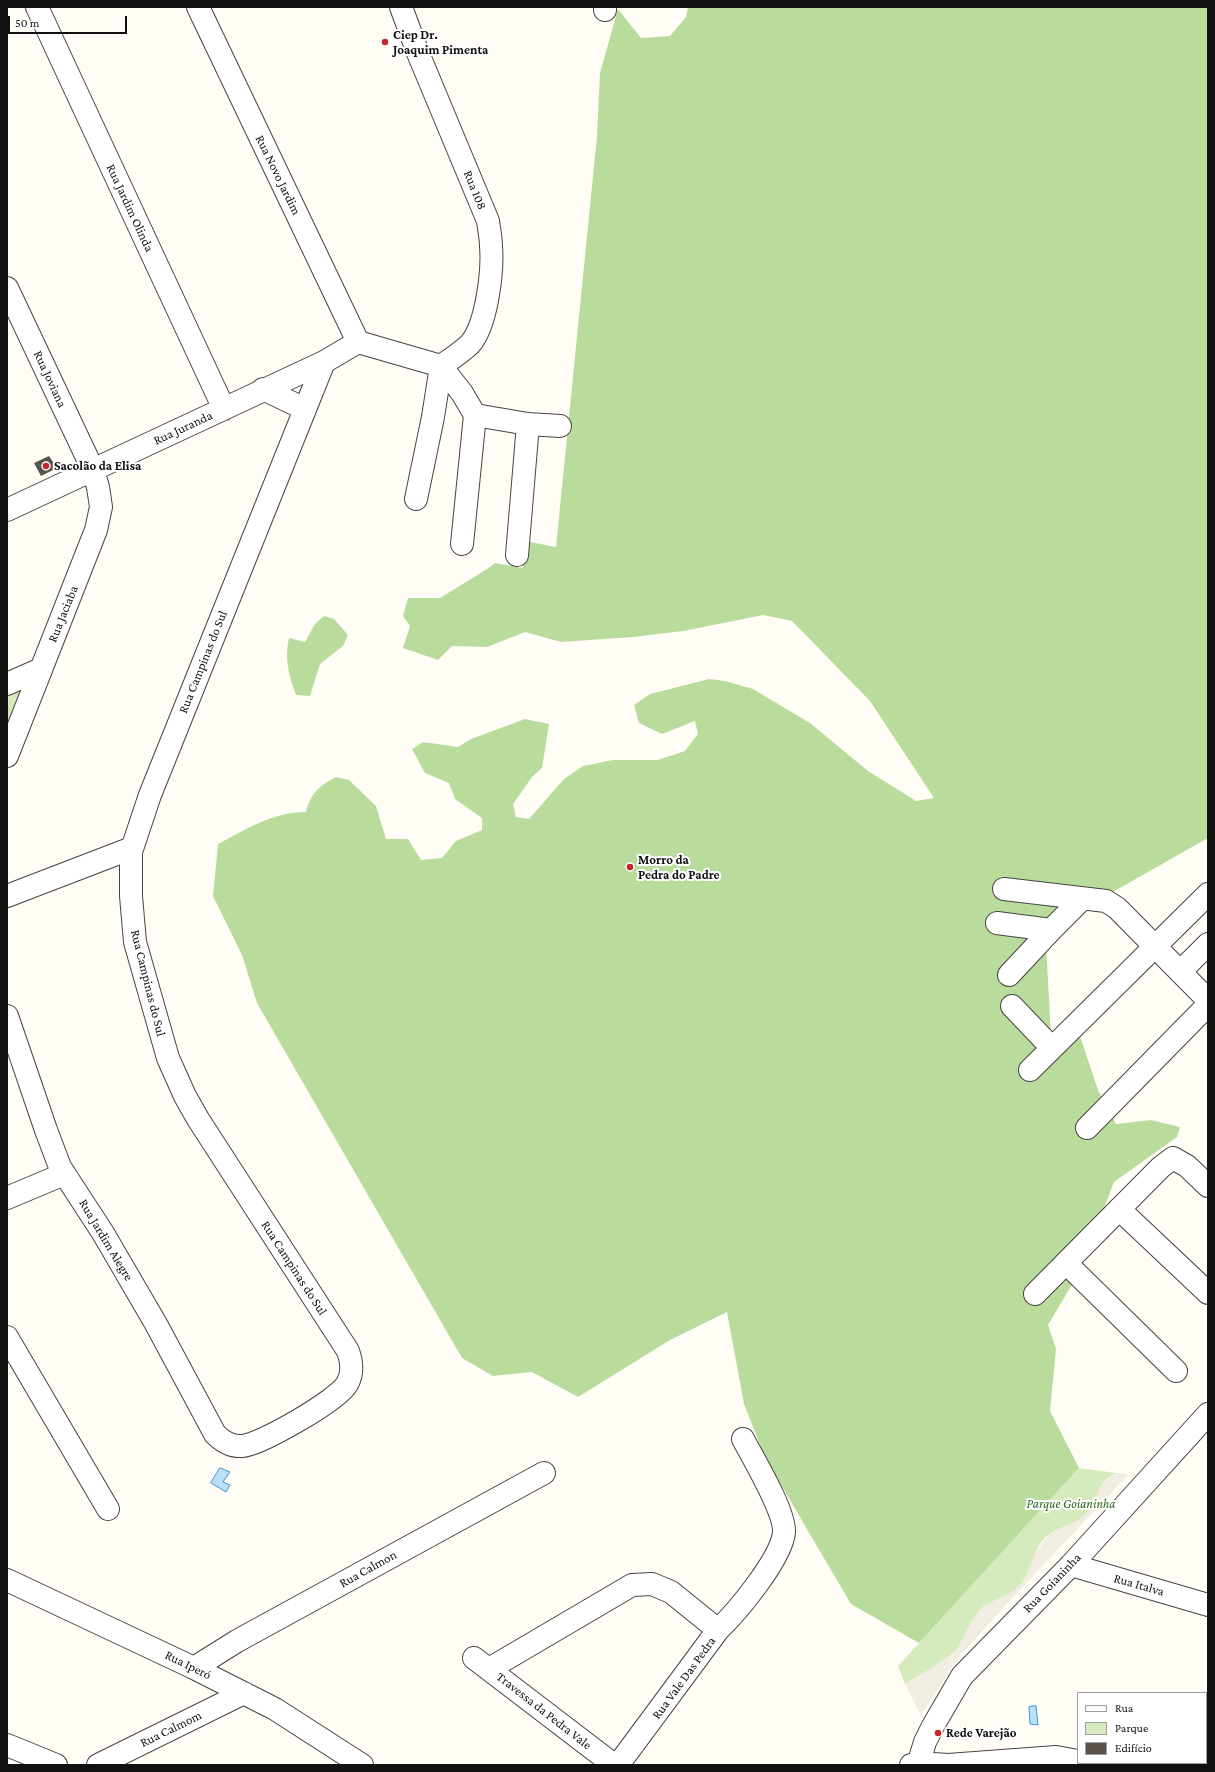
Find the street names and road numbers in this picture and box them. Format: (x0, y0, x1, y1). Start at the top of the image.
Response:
street label: Rua Novo Jardim (252, 133, 304, 217)
street label: Rua Jardim Olinda (103, 162, 157, 254)
street label: Rua 108 (460, 168, 490, 212)
street label: Rua Joviana (30, 348, 70, 410)
street label: Rua Juranda (151, 408, 215, 448)
street label: Rua Jaciaba (45, 583, 81, 645)
street label: Rua Campinas do Sul (175, 608, 231, 716)
street label: Rua Campinas do Sul (127, 928, 169, 1038)
street label: Rua Jardim Alegre (75, 1196, 137, 1284)
street label: Rua Campinas do Sul (258, 1218, 330, 1318)
street label: Rua Calmon (337, 1547, 399, 1591)
street label: Rua Goianinha (1020, 1550, 1084, 1616)
street label: Rua Italva (1112, 1570, 1166, 1600)
street label: Rua Vale Das Pedra (649, 1634, 719, 1722)
street label: Rua Iperó (162, 1647, 214, 1683)
street label: Travessa da Pedra Vale (493, 1669, 595, 1753)
street label: Rua Calmom (138, 1707, 204, 1751)

